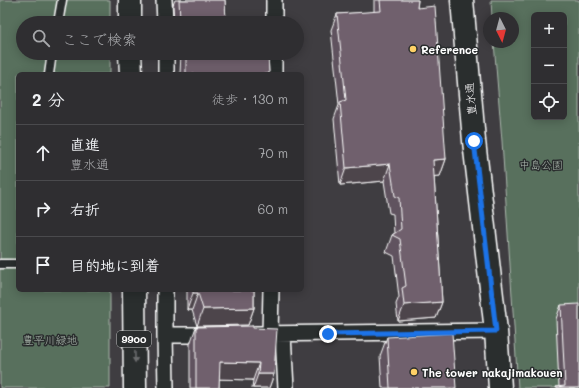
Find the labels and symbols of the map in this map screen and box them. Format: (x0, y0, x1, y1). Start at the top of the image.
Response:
north arrow (483, 12, 519, 48)
place label: Reference (421, 42, 479, 57)
marker: Reference (408, 44, 418, 54)
street label: 豊水通 (461, 82, 479, 116)
route start (465, 132, 483, 150)
park label: 中島公園 (519, 157, 563, 172)
route end (319, 325, 337, 343)
road number: 9900 (117, 331, 151, 347)
park label: 豊平川緑地 (23, 332, 78, 347)
one-way arrow (132, 351, 138, 364)
place label: The tower nakajimakouen (422, 365, 563, 380)
marker: The tower nakajimakouen (409, 367, 419, 377)

